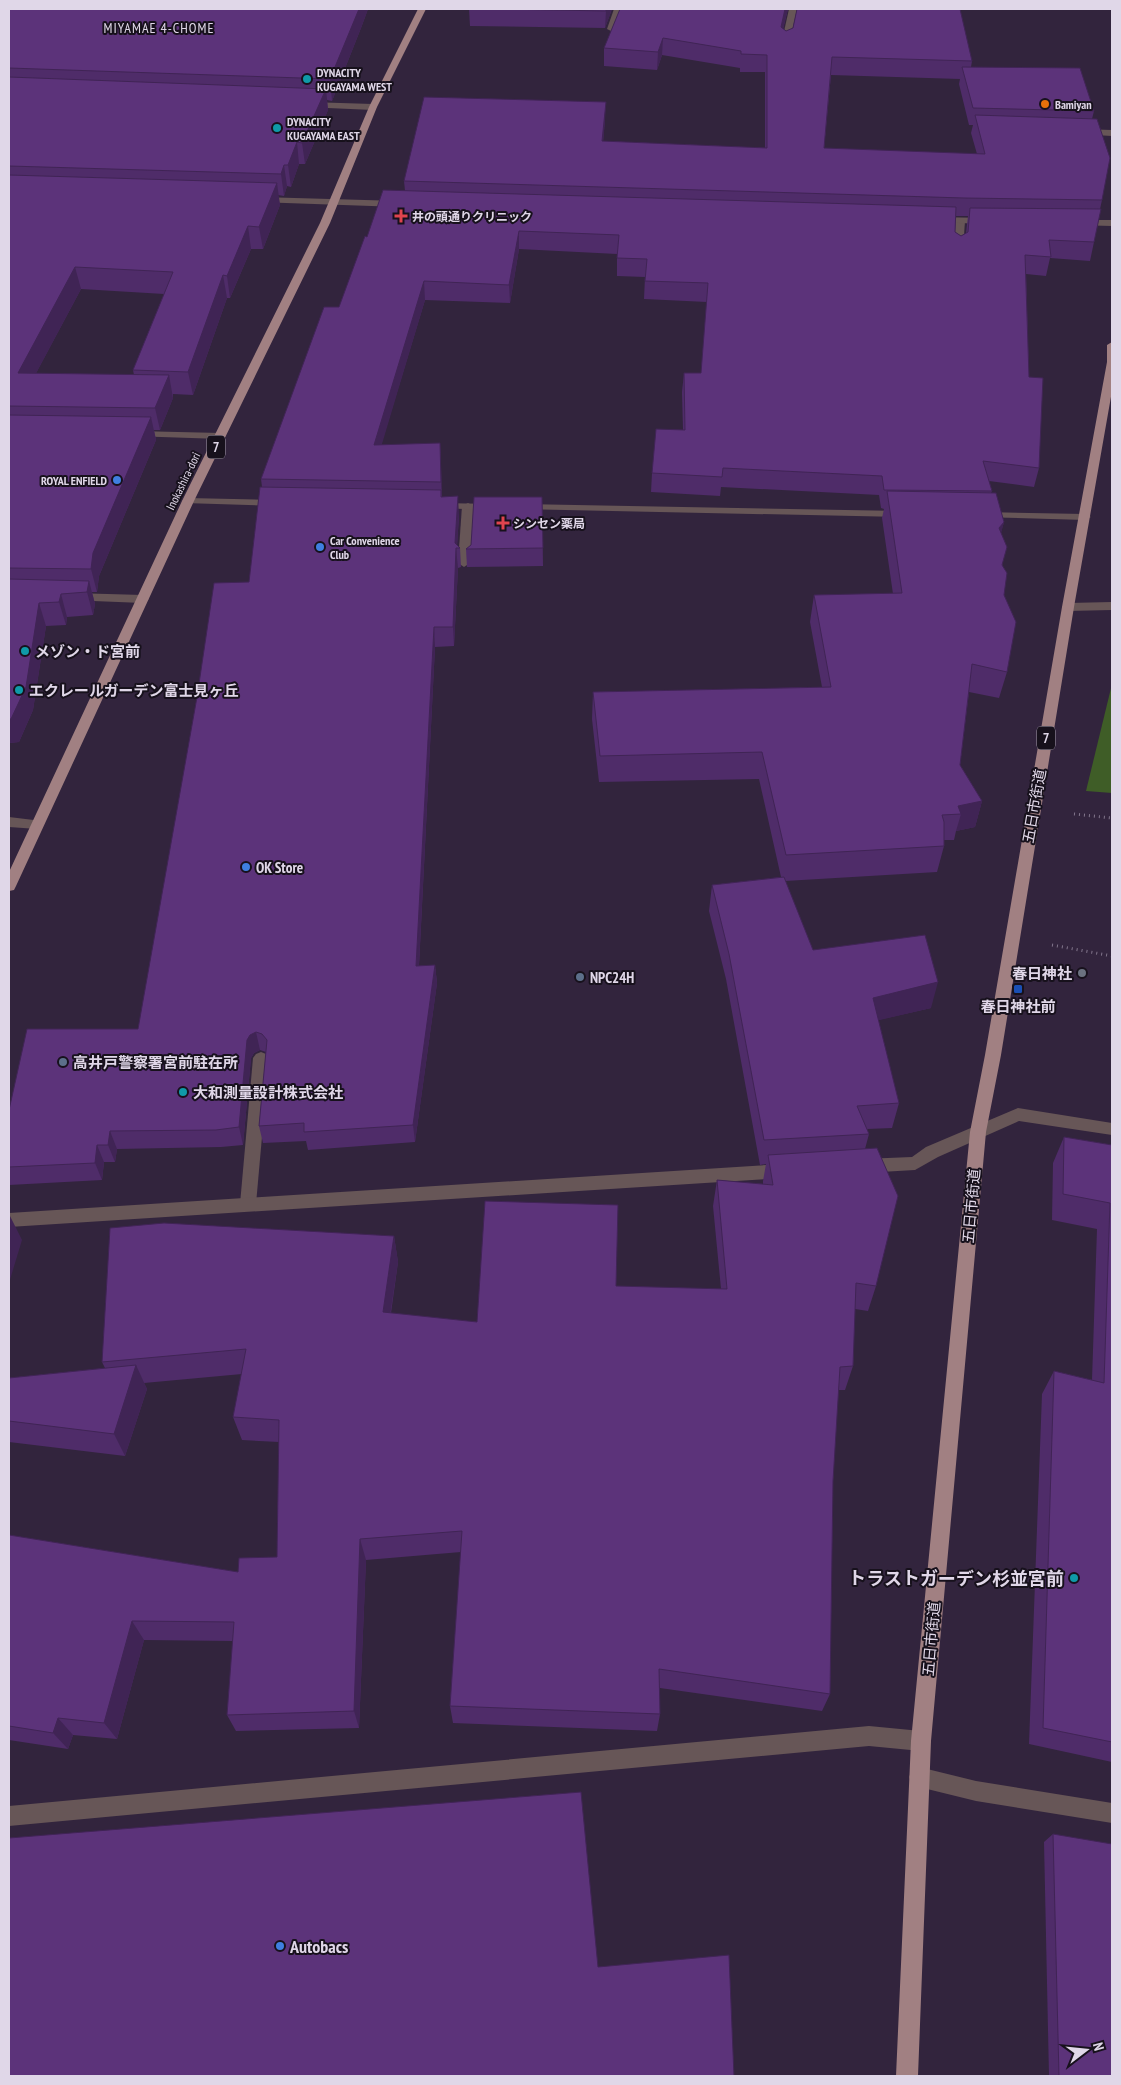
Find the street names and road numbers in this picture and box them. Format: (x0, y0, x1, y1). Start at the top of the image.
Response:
road number: 7 (207, 436, 225, 458)
street label: Inokashira-dori (163, 450, 203, 512)
road number: 7 (1037, 726, 1055, 750)
street label: 五日市街道 (1018, 767, 1050, 845)
street label: 五日市街道 (958, 1168, 984, 1244)
street label: 五日市街道 (918, 1601, 944, 1677)

